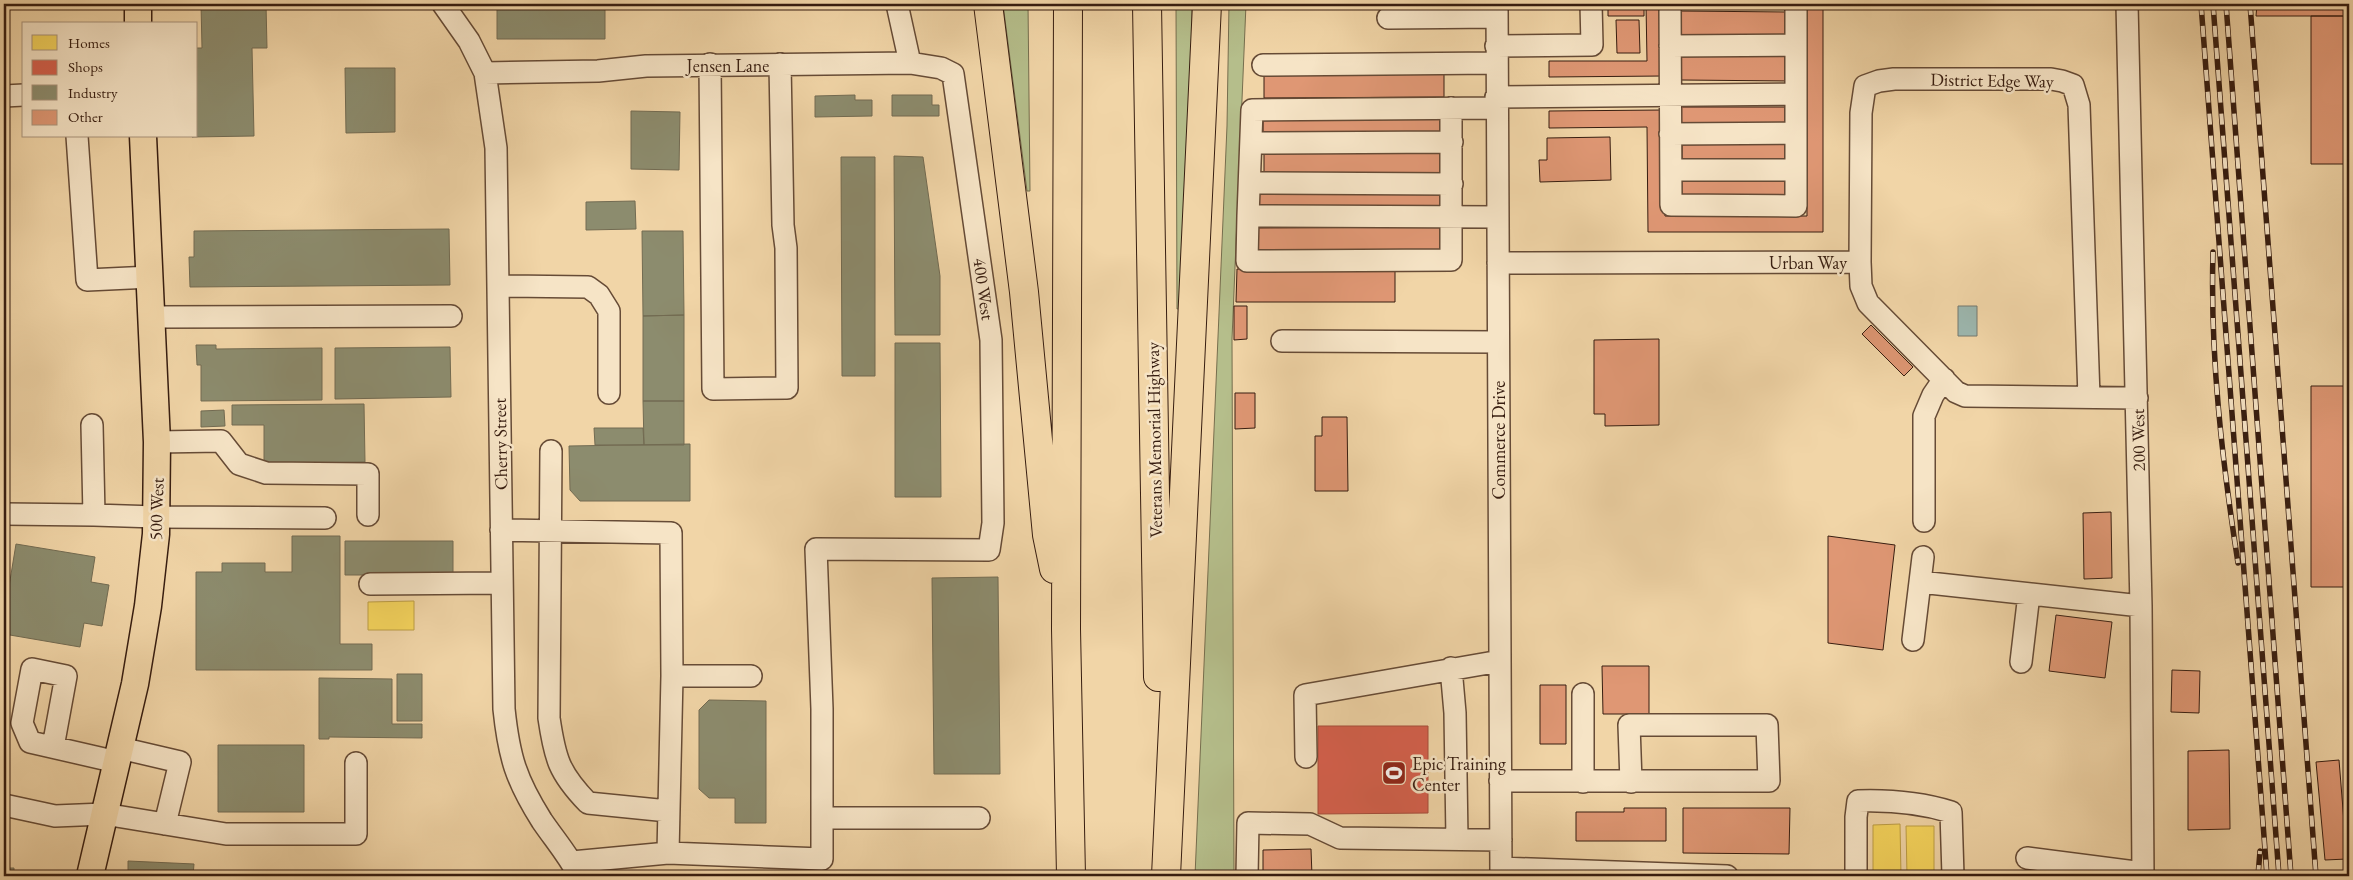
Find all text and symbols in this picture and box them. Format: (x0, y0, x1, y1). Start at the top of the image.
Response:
legend (22, 22, 198, 138)
text: Homes (68, 33, 110, 52)
street label: Jensen Lane (685, 54, 769, 77)
text: Shops (68, 57, 103, 76)
street label: District Edge Way (1930, 67, 2054, 93)
text: Industry (68, 83, 118, 102)
text: Other (68, 107, 103, 126)
street label: Urban Way (1769, 251, 1847, 274)
street label: 400 West (968, 256, 1000, 322)
street label: Veterans Memorial Highway (1141, 342, 1167, 538)
street label: Commerce Drive (1487, 381, 1510, 499)
street label: Cherry Street (488, 397, 512, 490)
street label: 200 West (2126, 408, 2150, 472)
street label: 500 West (143, 477, 169, 541)
place label: Epic Training Center (1412, 752, 1506, 796)
sports icon: Epic Training Center (1381, 760, 1407, 786)

